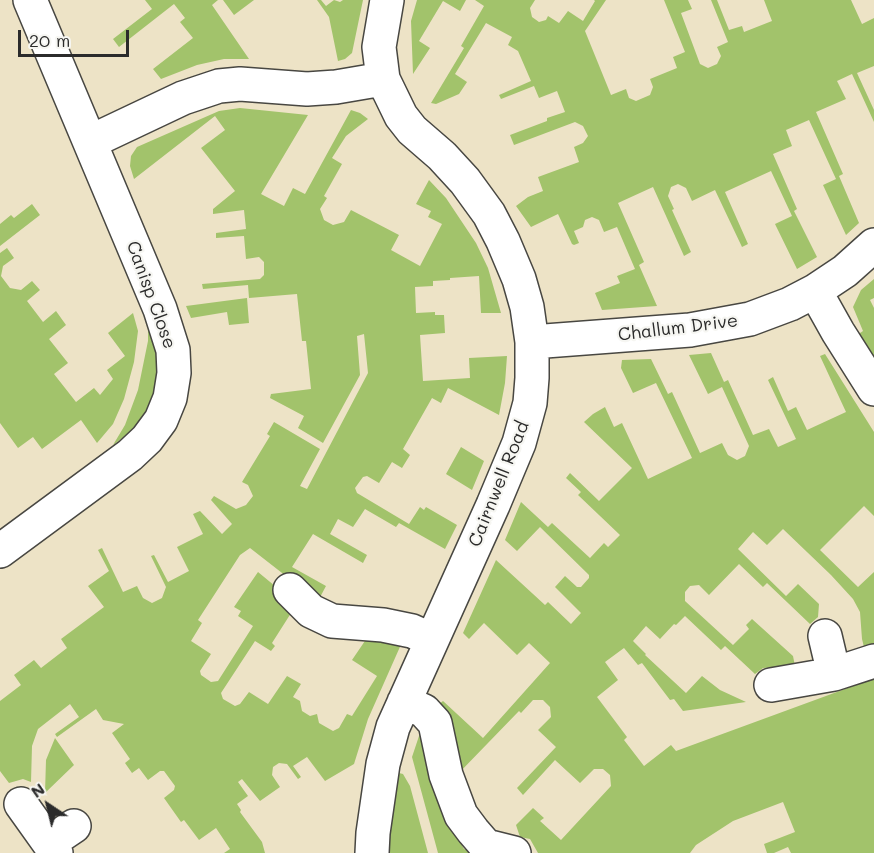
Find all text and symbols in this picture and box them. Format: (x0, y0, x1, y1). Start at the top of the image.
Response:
scale bar (21, 18, 132, 56)
text: 20 m (29, 28, 70, 52)
street label: Canisp Close (122, 238, 180, 352)
street label: Challum Drive (617, 310, 739, 346)
street label: Cairnwell Road (464, 418, 534, 550)
north arrow (18, 775, 78, 835)
text: N (26, 778, 48, 802)

